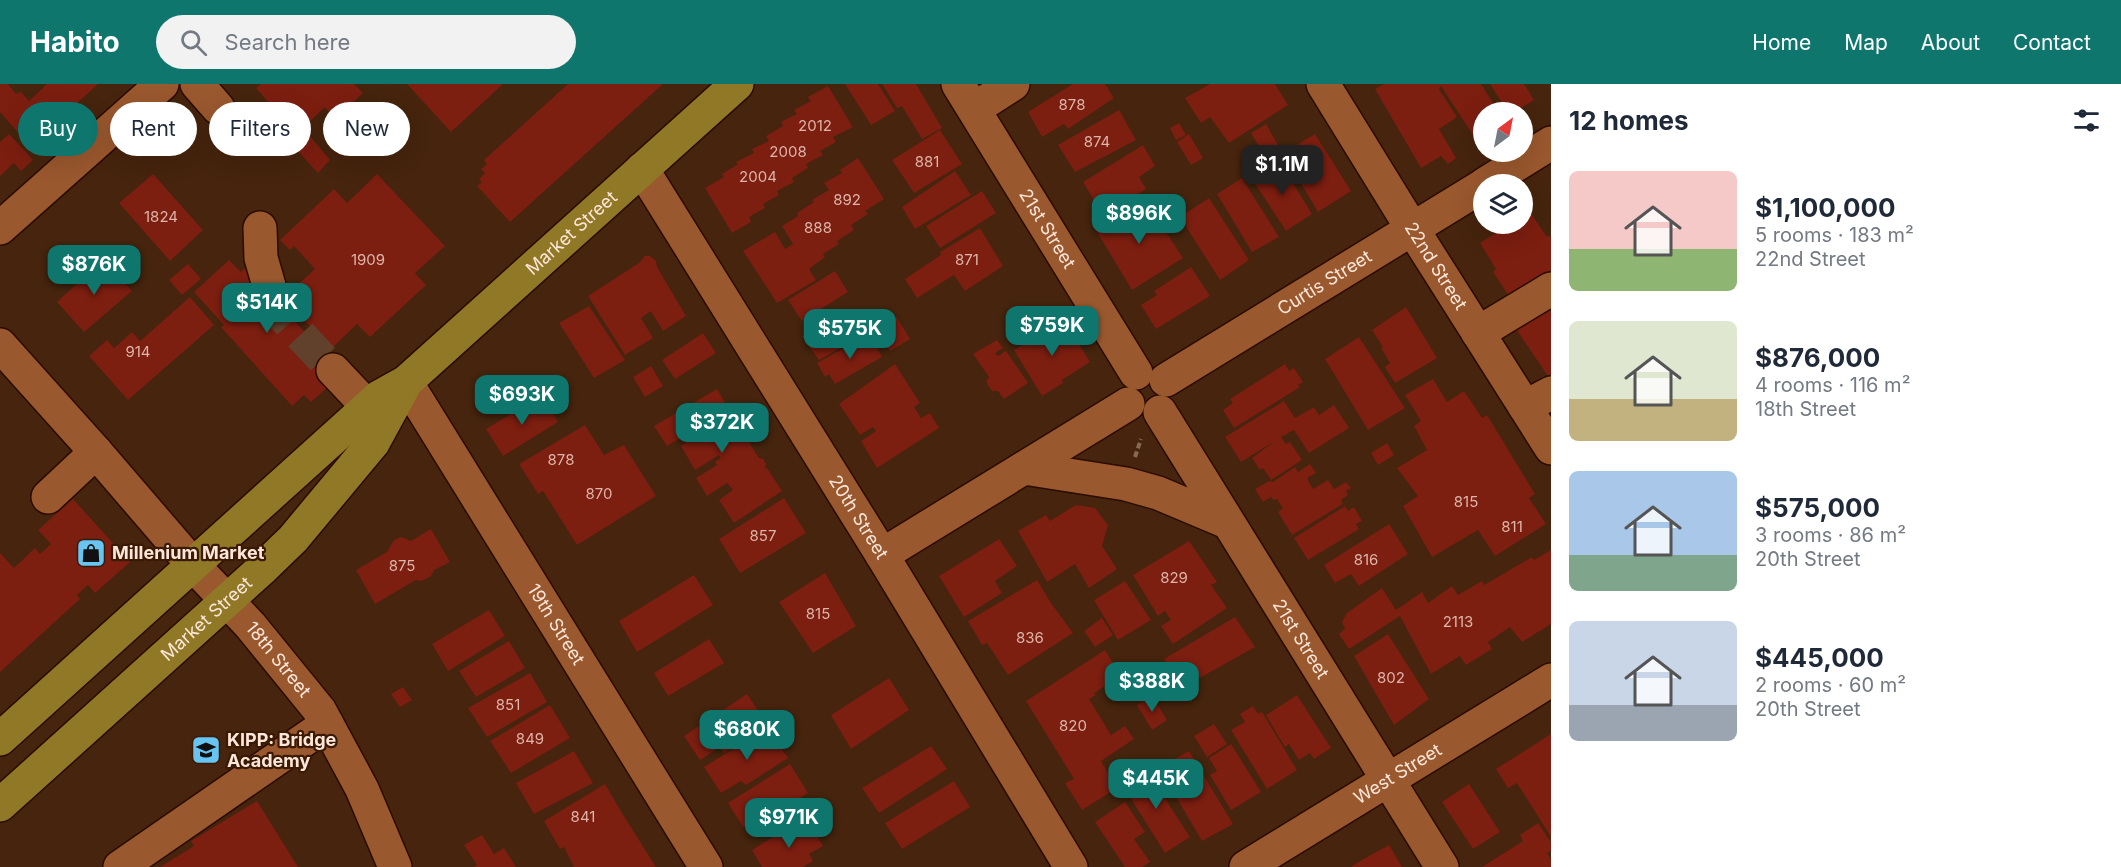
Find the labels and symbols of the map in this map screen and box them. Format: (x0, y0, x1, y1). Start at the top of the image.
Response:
house number: 878 (1059, 95, 1085, 114)
north arrow (1473, 102, 1533, 162)
house number: 2012 (798, 116, 832, 135)
house number: 874 (1084, 132, 1110, 151)
house number: 2008 (769, 142, 807, 161)
pin: $1.1M (1240, 145, 1324, 196)
house number: 881 (915, 152, 939, 171)
house number: 2004 (739, 167, 777, 186)
street label: 21st Street (1015, 185, 1080, 272)
street label: Market Street (521, 186, 621, 279)
house number: 892 (833, 190, 861, 209)
pin: $896K (1097, 194, 1181, 245)
house number: 1824 (144, 207, 178, 226)
house number: 888 (804, 218, 832, 237)
street label: 22nd Street (1401, 218, 1472, 313)
pin: $876K (52, 245, 136, 296)
street label: Curtis Street (1273, 245, 1375, 319)
house number: 1909 (351, 250, 385, 269)
house number: 871 (955, 250, 979, 269)
pin: $514K (225, 283, 309, 334)
pin: $759K (1010, 306, 1094, 357)
pin: $575K (808, 309, 892, 360)
house number: 914 (125, 342, 151, 361)
pin: $693K (480, 375, 564, 426)
pin: $372K (680, 403, 764, 454)
house number: 878 (548, 450, 574, 469)
street label: 20th Street (825, 471, 893, 563)
house number: 870 (586, 484, 613, 503)
house number: 815 (1454, 492, 1478, 511)
house number: 811 (1501, 517, 1523, 536)
house number: 857 (750, 526, 776, 545)
shop icon: Millenium Market (75, 537, 107, 569)
place label: Millenium Market (112, 542, 265, 563)
house number: 816 (1354, 550, 1378, 569)
house number: 875 (389, 556, 415, 575)
house number: 829 (1160, 568, 1188, 587)
street label: Market Street (156, 572, 256, 665)
street label: 19th Street (523, 580, 589, 669)
street label: 21st Street (1269, 595, 1334, 682)
house number: 815 (806, 604, 830, 623)
house number: 2113 (1443, 612, 1473, 631)
street label: 18th Street (242, 617, 315, 701)
house number: 836 (1016, 628, 1044, 647)
pin: $388K (1110, 662, 1194, 713)
house number: 802 (1377, 668, 1405, 687)
house number: 851 (496, 695, 520, 714)
pin: $680K (705, 710, 789, 761)
house number: 820 (1059, 716, 1087, 735)
place label: KIPP: Bridge Academy (227, 729, 337, 771)
house number: 849 (516, 729, 544, 748)
school or university icon: KIPP: Bridge Academy (190, 734, 222, 766)
street label: West Street (1350, 739, 1445, 808)
pin: $445K (1114, 759, 1198, 810)
pin: $971K (747, 798, 831, 849)
house number: 841 (571, 807, 595, 826)

